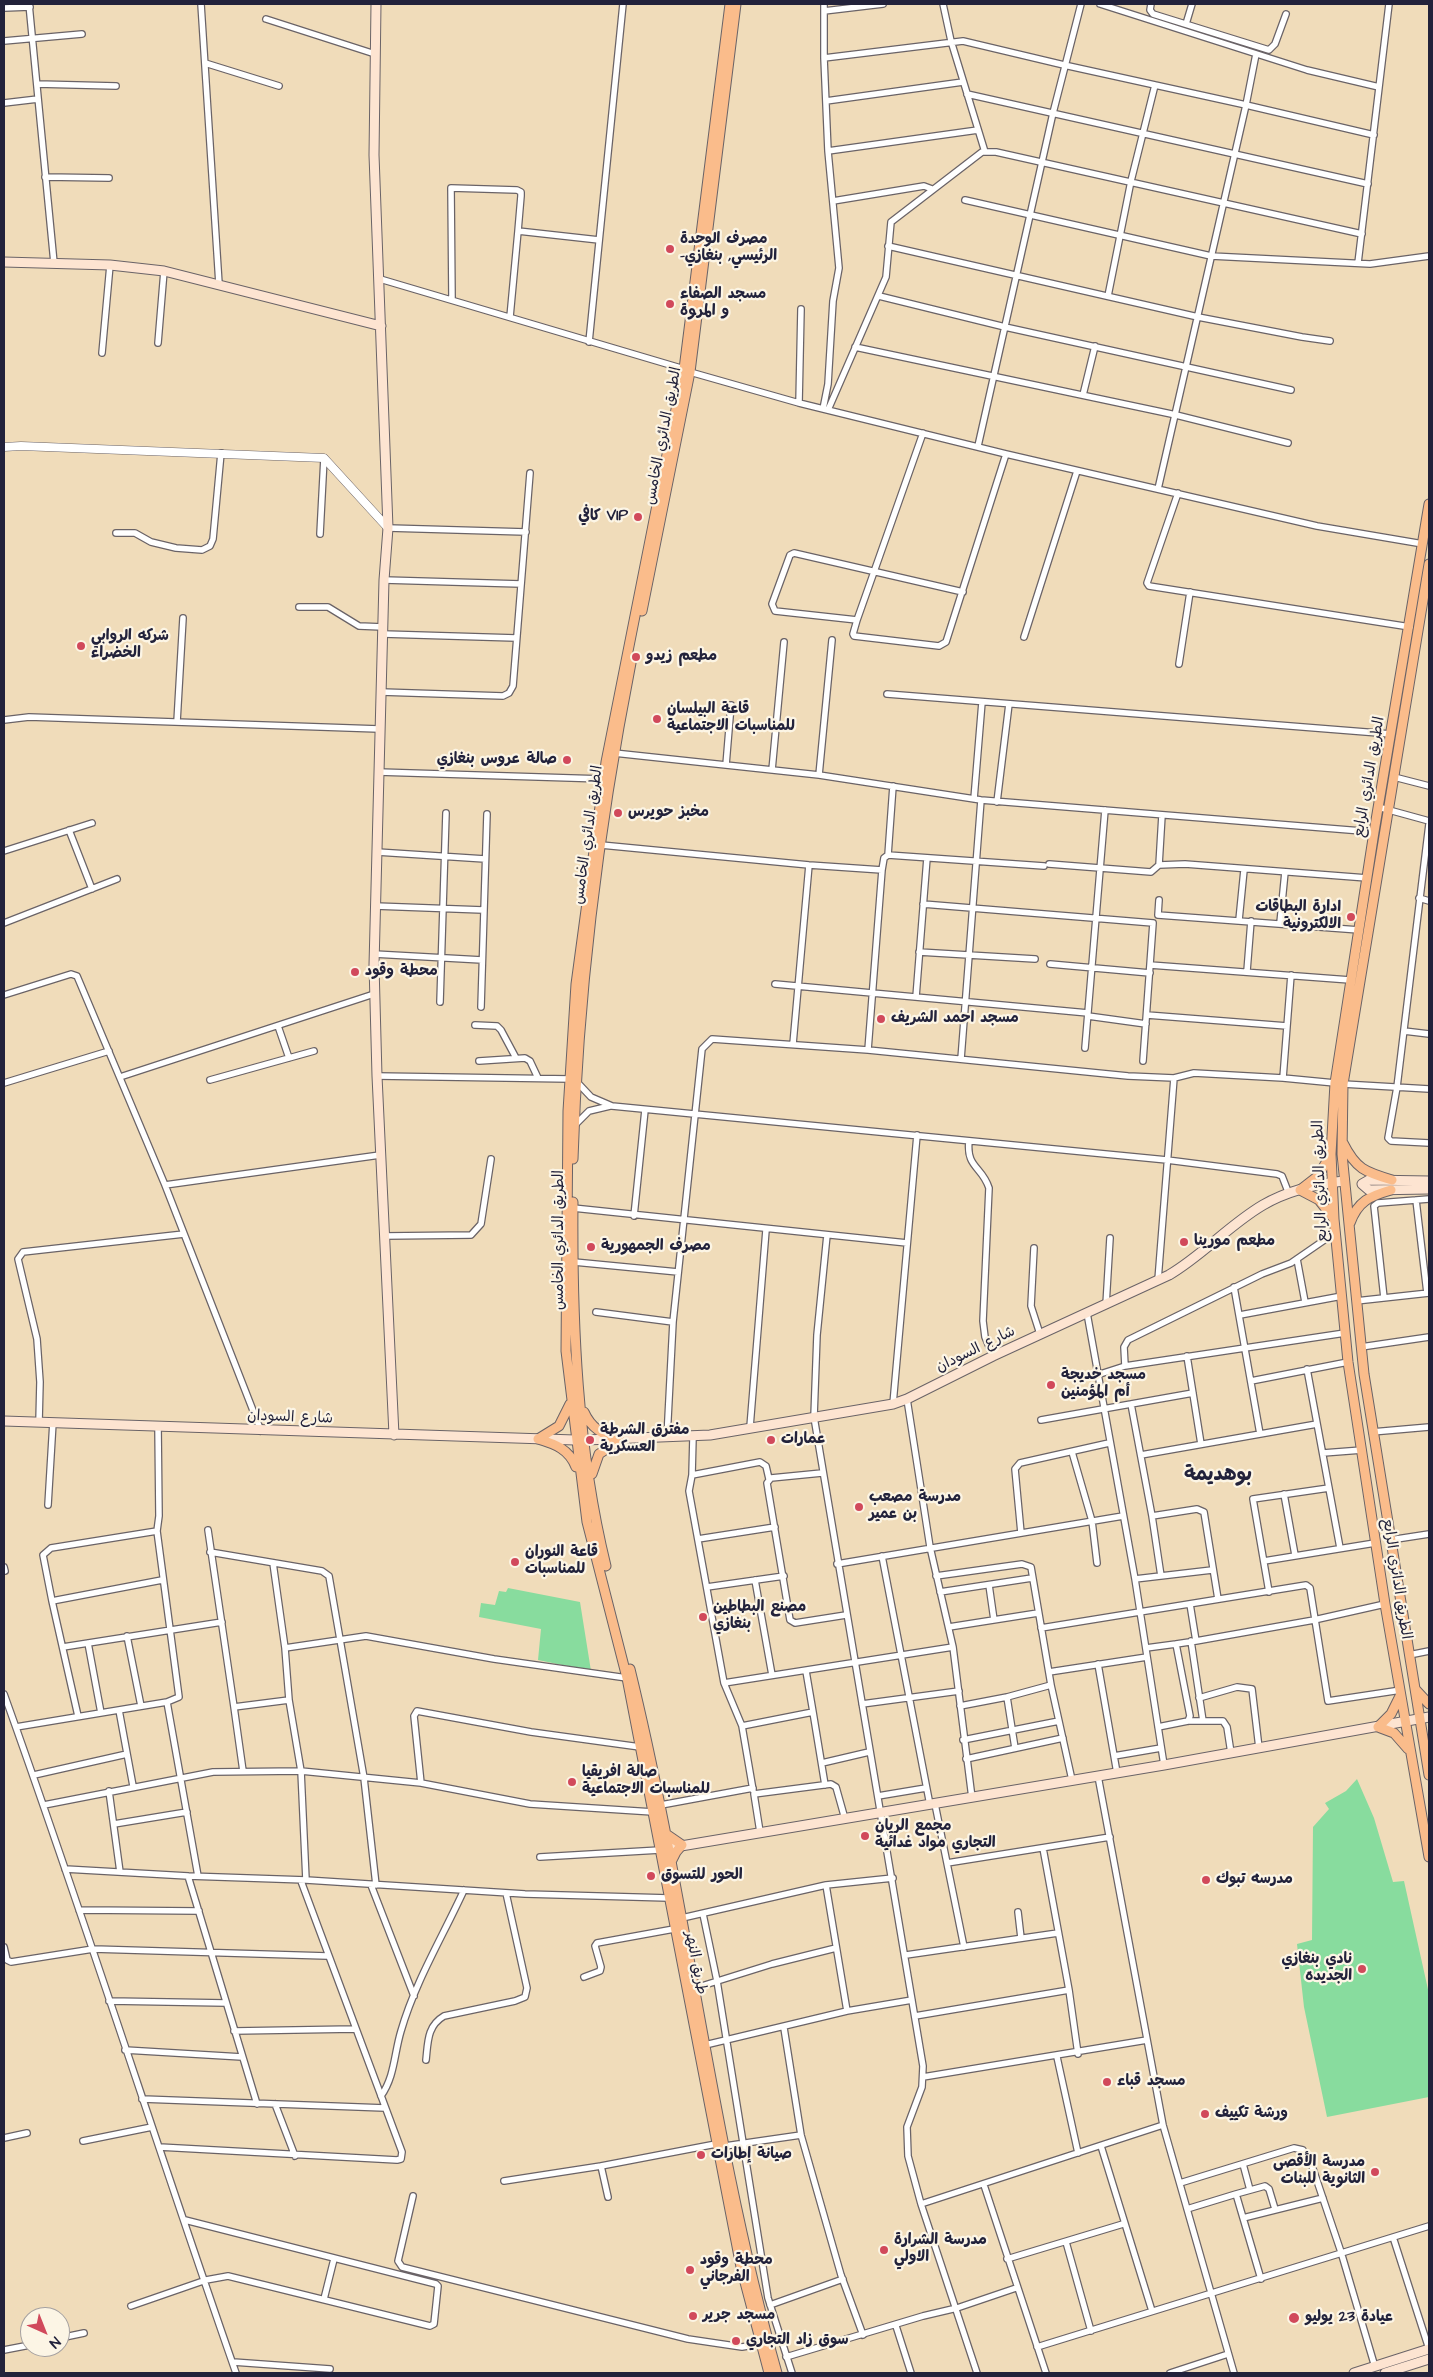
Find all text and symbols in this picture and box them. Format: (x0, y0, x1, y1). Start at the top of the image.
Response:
place label: مصرف الوحدة -الرئيسي, بنغازي (680, 231, 777, 266)
marker: مصرف الوحدة -الرئيسي, بنغازي (664, 243, 676, 255)
place label: مسجد الصفاء و المروة (680, 286, 766, 321)
marker: مسجد الصفاء و المروة (664, 298, 676, 310)
street label: الطريق الدائري الخامس (642, 366, 686, 506)
place label: كافي VIP (578, 508, 628, 526)
marker: كافي VIP (632, 511, 644, 523)
place label: شركه الروابي الخضراء (91, 628, 169, 663)
marker: شركه الروابي الخضراء (75, 640, 87, 652)
place label: مطعم زيدو (646, 648, 717, 666)
marker: مطعم زيدو (630, 651, 642, 663)
place label: قاعة البيلسان للمناسبات الاجتماعية (667, 701, 795, 736)
marker: قاعة البيلسان للمناسبات الاجتماعية (651, 713, 663, 725)
street label: الطريق الدائري الرابع (1351, 715, 1389, 839)
place label: صالة عروس بنغازي (437, 751, 557, 769)
marker: صالة عروس بنغازي (561, 754, 573, 766)
street label: الطريق الدائري الخامس (570, 764, 608, 906)
place label: مخبز حويرس (628, 804, 709, 822)
marker: مخبز حويرس (612, 807, 624, 819)
place label: ادارة البطاقات الالكترونية (1255, 899, 1341, 934)
marker: ادارة البطاقات الالكترونية (1345, 911, 1357, 923)
place label: محطة وقود (365, 963, 438, 981)
marker: محطة وقود (349, 966, 361, 978)
place label: مسجد احمد الشريف (891, 1010, 1019, 1028)
marker: مسجد احمد الشريف (875, 1013, 887, 1025)
street label: الطريق الدائري الرابع (1310, 1120, 1332, 1242)
street label: الطريق الدائري الخامس (551, 1170, 569, 1310)
place label: مطعم مورينا (1194, 1233, 1275, 1251)
marker: مطعم مورينا (1178, 1236, 1190, 1248)
place label: مصرف الجمهورية (601, 1238, 711, 1256)
marker: مصرف الجمهورية (585, 1241, 597, 1253)
street label: شارع السودان (933, 1323, 1019, 1377)
place label: مسجد خديجة أم المؤمنين (1061, 1367, 1146, 1402)
marker: مسجد خديجة أم المؤمنين (1045, 1379, 1057, 1391)
street label: شارع السودان (247, 1408, 333, 1428)
place label: مفترق الشرطة العسكرية (600, 1422, 690, 1457)
place label: عمارات (781, 1431, 826, 1449)
marker: مفترق الشرطة العسكرية (584, 1434, 596, 1446)
marker: عمارات (765, 1434, 777, 1446)
district label: بوهديمة (1184, 1464, 1252, 1488)
place label: مدرسة مصعب بن عمير (869, 1489, 961, 1524)
marker: مدرسة مصعب بن عمير (853, 1501, 865, 1513)
street label: الطريق الدائري الرابع (1378, 1517, 1414, 1641)
place label: قاعة النوران للمناسبات (525, 1544, 598, 1579)
marker: قاعة النوران للمناسبات (509, 1556, 521, 1568)
place label: مصنع البطاطين بنغازي (713, 1599, 806, 1634)
marker: مصنع البطاطين بنغازي (697, 1611, 709, 1623)
place label: صالة افريقيا للمناسبات الاجتماعية (582, 1764, 710, 1799)
marker: صالة افريقيا للمناسبات الاجتماعية (566, 1776, 578, 1788)
place label: مجمع الريان التجاري مواد غدائية (875, 1818, 996, 1853)
marker: مجمع الريان التجاري مواد غدائية (859, 1830, 871, 1842)
place label: الحور للتسوق (661, 1867, 743, 1885)
marker: الحور للتسوق (645, 1870, 657, 1882)
place label: مدرسه تبوك (1216, 1871, 1293, 1889)
marker: مدرسه تبوك (1200, 1874, 1212, 1886)
street label: طريق النهر (680, 1930, 710, 1996)
place label: نادي بنغازي الجديده (1281, 1951, 1352, 1986)
marker: نادي بنغازي الجديده (1356, 1963, 1368, 1975)
place label: مسجد قباء (1117, 2073, 1185, 2091)
marker: مسجد قباء (1101, 2076, 1113, 2088)
place label: ورشة تكييف (1215, 2105, 1288, 2123)
marker: ورشة تكييف (1199, 2108, 1211, 2120)
place label: صيانة إطارات (711, 2146, 792, 2164)
marker: صيانة إطارات (695, 2149, 707, 2161)
place label: مدرسة الأقصى الثانوية للبنات (1273, 2154, 1365, 2189)
marker: مدرسة الأقصى الثانوية للبنات (1369, 2166, 1381, 2178)
place label: مدرسة الشرارة الاولي (894, 2232, 987, 2267)
marker: مدرسة الشرارة الاولي (878, 2244, 890, 2256)
place label: محطة وقود الفرجاني (700, 2252, 773, 2287)
marker: محطة وقود الفرجاني (684, 2264, 696, 2276)
north arrow (20, 2307, 70, 2357)
place label: مسجد جرير (703, 2307, 775, 2325)
place label: عيادة 23 يوليو (1305, 2309, 1393, 2327)
marker: مسجد جرير (687, 2310, 699, 2322)
marker: عيادة 23 يوليو (1287, 2311, 1301, 2325)
text: N (45, 2332, 65, 2352)
place label: سوق زاد التجاري (746, 2332, 849, 2350)
marker: سوق زاد التجاري (730, 2335, 742, 2347)

